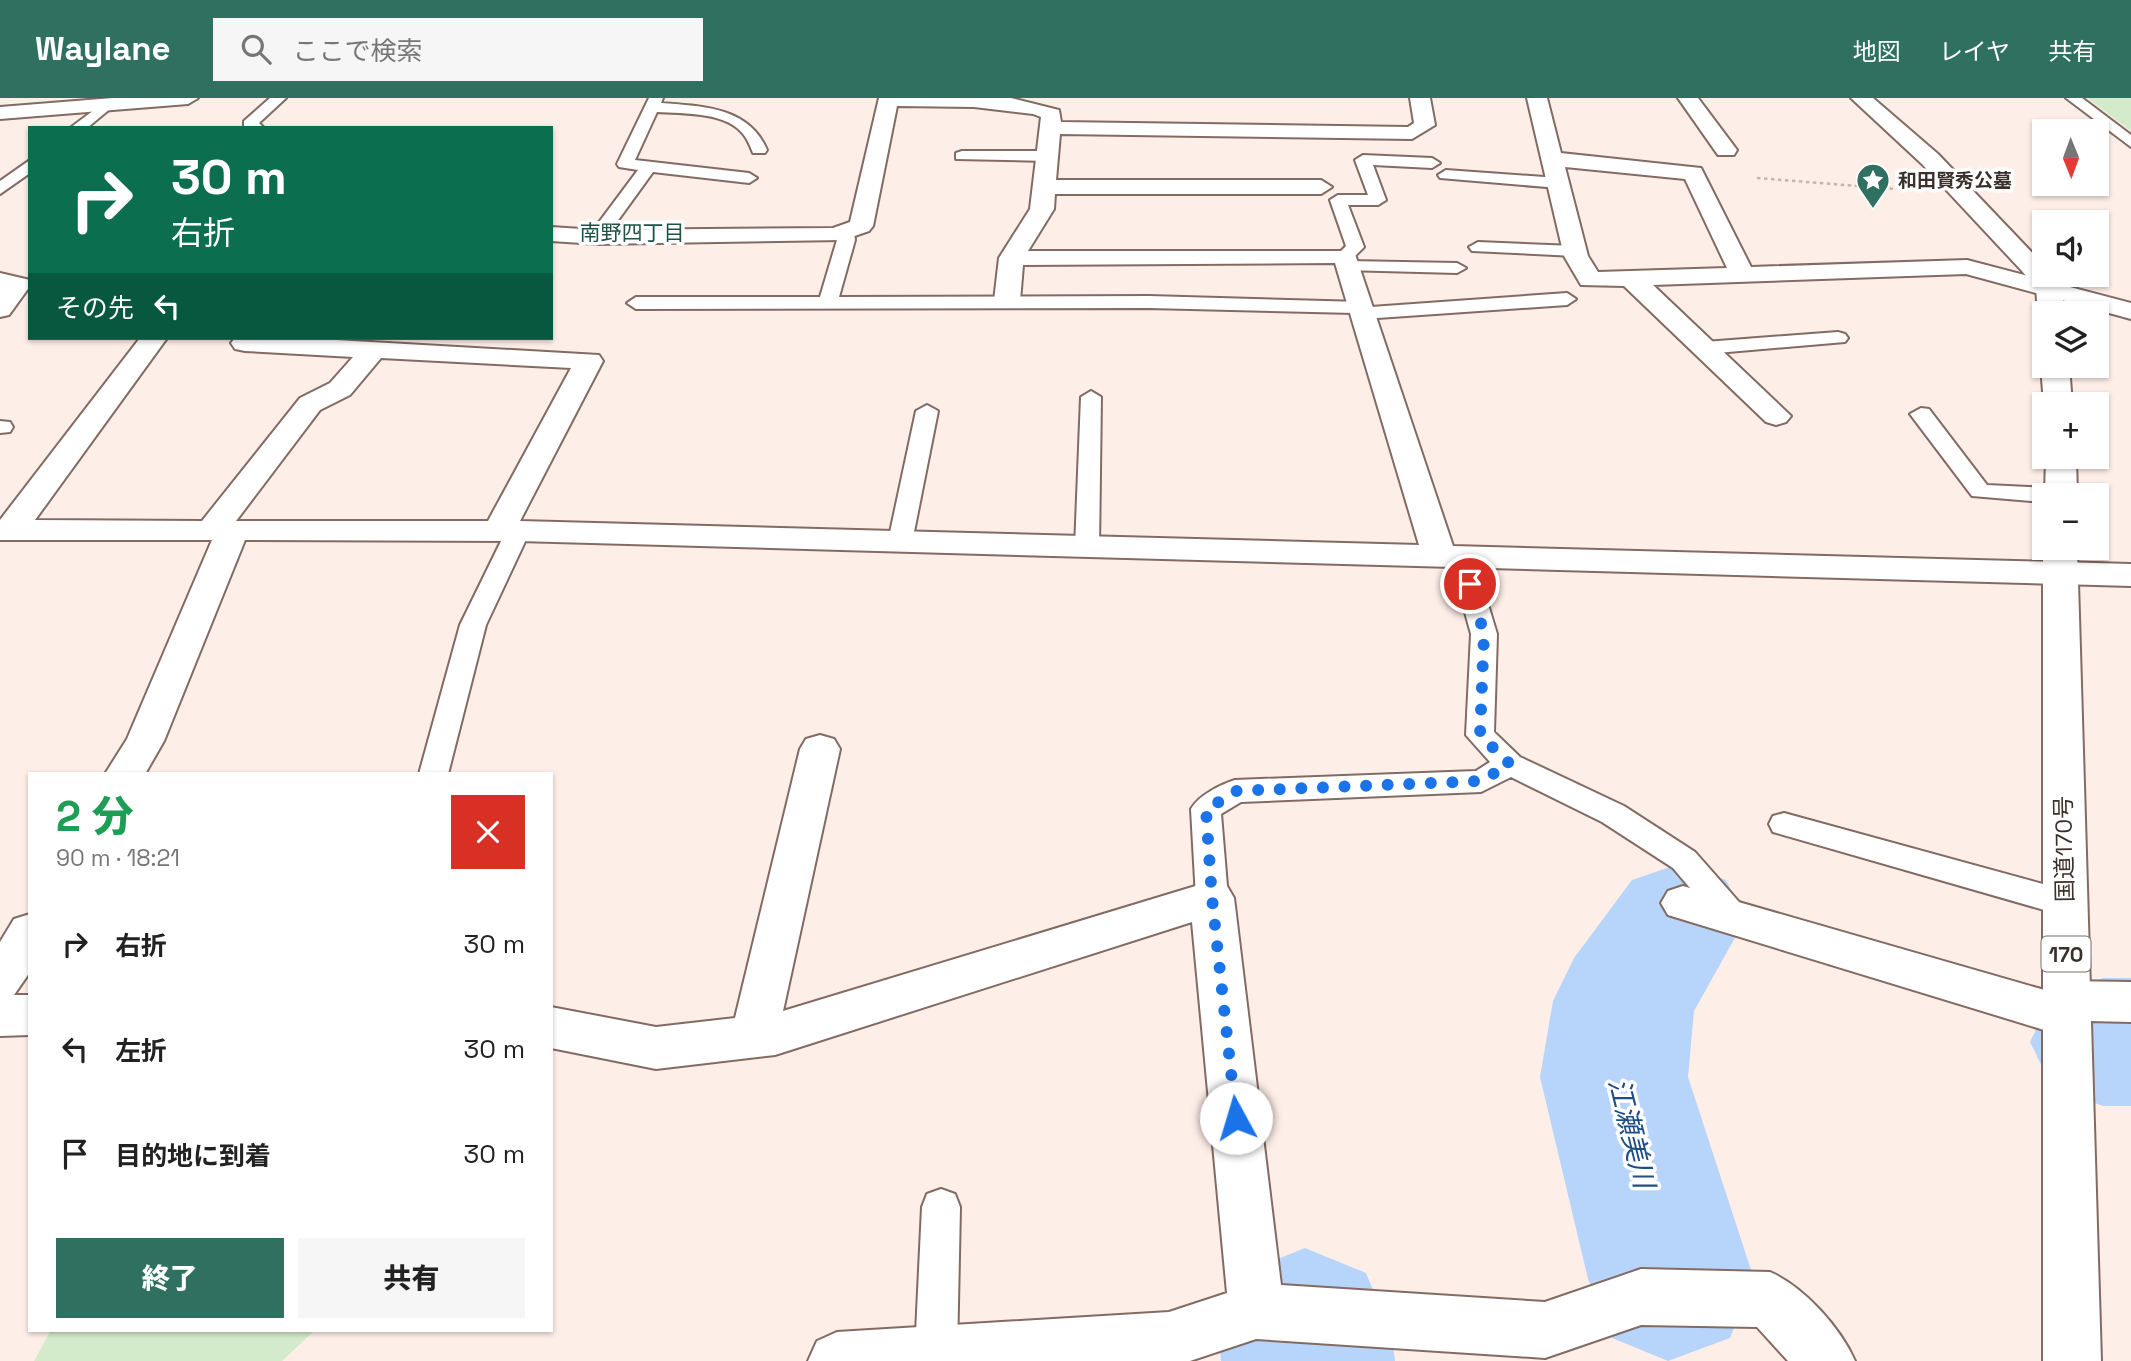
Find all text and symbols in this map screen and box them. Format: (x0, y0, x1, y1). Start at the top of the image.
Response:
search box (213, 18, 703, 81)
text: Waylane (35, 28, 171, 70)
icon: search (237, 30, 275, 68)
text: ここで検索 (293, 34, 423, 68)
text: 地図 (1853, 36, 1901, 67)
text: レイヤ (1939, 36, 2010, 67)
text: 共有 (2048, 36, 2096, 67)
north arrow (2032, 119, 2109, 196)
map controls (2032, 119, 2109, 560)
text: 30 m (171, 146, 287, 208)
icon: right (56, 154, 147, 245)
place icon: 和田賢秀公墓 (1854, 161, 1892, 210)
place label: 和田賢秀公墓 (1898, 168, 2012, 193)
button: sound (2032, 210, 2109, 287)
text: 右折 (171, 213, 235, 253)
district label: 南野四丁目 (580, 219, 685, 246)
icon: left (148, 287, 186, 325)
text: その先 (56, 291, 134, 325)
button: layers (2032, 301, 2109, 378)
button: + (2032, 392, 2109, 469)
button: − (2032, 483, 2109, 560)
pin (1440, 554, 1500, 614)
icon: arrive (1451, 565, 1489, 603)
text: 2 分 (56, 790, 134, 843)
button: close (451, 795, 525, 869)
street label: 国道170号 (2048, 796, 2080, 902)
text: 90 m · 18:21 (56, 843, 180, 873)
icon: right (56, 925, 94, 963)
text: 30 m (464, 927, 525, 961)
text: 右折 (115, 929, 167, 963)
road number: 170 (2042, 936, 2090, 972)
icon: left (56, 1030, 94, 1068)
text: 30 m (464, 1032, 525, 1066)
text: 左折 (115, 1034, 167, 1068)
water label: 江瀬美川 (1601, 1074, 1664, 1195)
position arrow (1199, 1081, 1273, 1155)
icon: arrive (56, 1135, 94, 1173)
text: 30 m (464, 1137, 525, 1171)
text: 目的地に到着 (115, 1139, 271, 1173)
button: 終了 (56, 1238, 284, 1318)
button: 共有 (298, 1238, 525, 1318)

